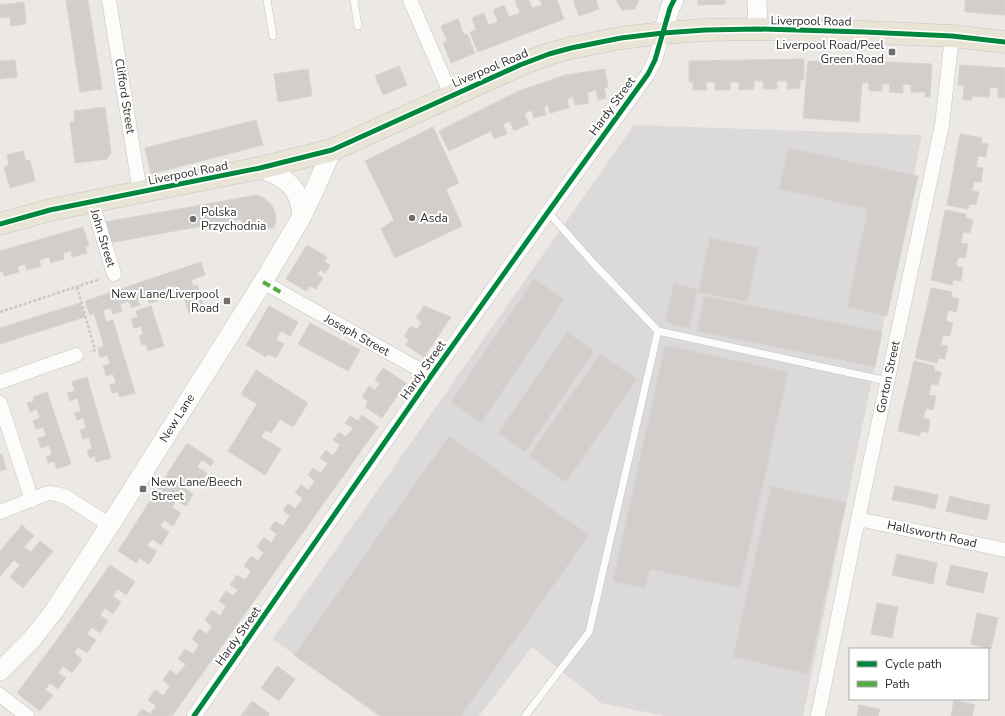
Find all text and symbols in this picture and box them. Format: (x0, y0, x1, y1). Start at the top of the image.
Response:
street label: Liverpool Road (770, 12, 852, 30)
place label: Liverpool Road/Peel Green Road (776, 37, 884, 67)
street label: Liverpool Road (450, 45, 530, 91)
marker: Liverpool Road/Peel Green Road (887, 47, 897, 57)
street label: Clifford Street (111, 57, 139, 135)
street label: Hardy Street (585, 73, 639, 138)
street label: Liverpool Road (147, 157, 229, 189)
place label: Polska Przychodnia (201, 204, 266, 234)
street label: John Street (86, 206, 120, 270)
place label: Asda (420, 210, 448, 226)
marker: Asda (407, 213, 417, 223)
marker: Polska Przychodnia (188, 214, 198, 224)
place label: New Lane/Liverpool Road (111, 286, 219, 316)
marker: New Lane/Liverpool Road (222, 296, 232, 306)
street label: Joseph Street (321, 310, 393, 360)
street label: Hardy Street (397, 337, 450, 403)
street label: Gorton Street (873, 339, 904, 415)
street label: New Lane (156, 391, 198, 445)
place label: New Lane/Beech Street (151, 474, 242, 504)
marker: New Lane/Beech Street (138, 484, 148, 494)
street label: Hallsworth Road (886, 517, 978, 551)
street label: Hardy Street (212, 603, 265, 669)
legend (849, 648, 989, 700)
text: Cycle path (885, 656, 942, 672)
text: Path (885, 676, 910, 692)

